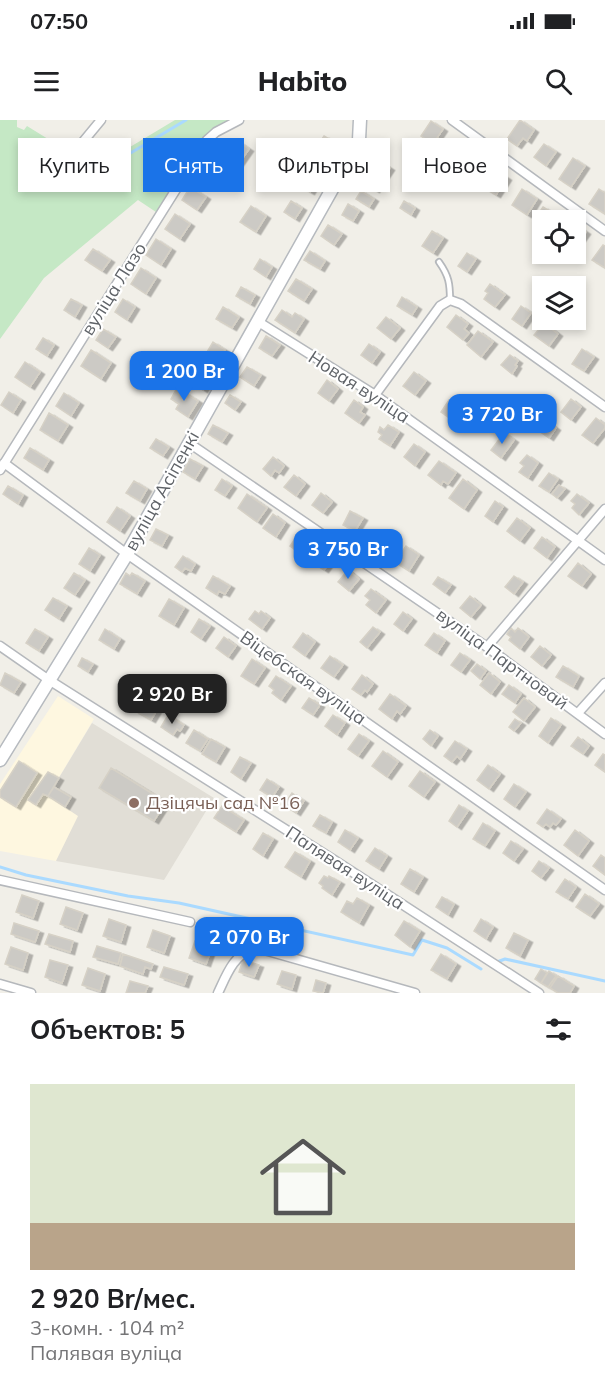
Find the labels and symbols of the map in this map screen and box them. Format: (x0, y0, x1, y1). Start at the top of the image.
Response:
street label: вуліца Лазо (76, 238, 151, 339)
street label: Новая вуліца (304, 345, 414, 428)
pin: 1 200 Br (122, 351, 246, 402)
pin: 3 720 Br (440, 394, 564, 445)
street label: вуліца Асіпенкі (119, 427, 204, 555)
pin: 3 750 Br (286, 529, 410, 580)
street label: вуліца Партновай (432, 603, 573, 714)
street label: Віцебская вуліца (236, 626, 371, 730)
pin: 2 920 Br (110, 674, 234, 725)
place label: Дзіцячы сад №16 (146, 791, 300, 814)
marker: Дзіцячы сад №16 (127, 796, 141, 810)
street label: Палявая вуліца (282, 821, 409, 915)
pin: 2 070 Br (187, 917, 311, 968)

